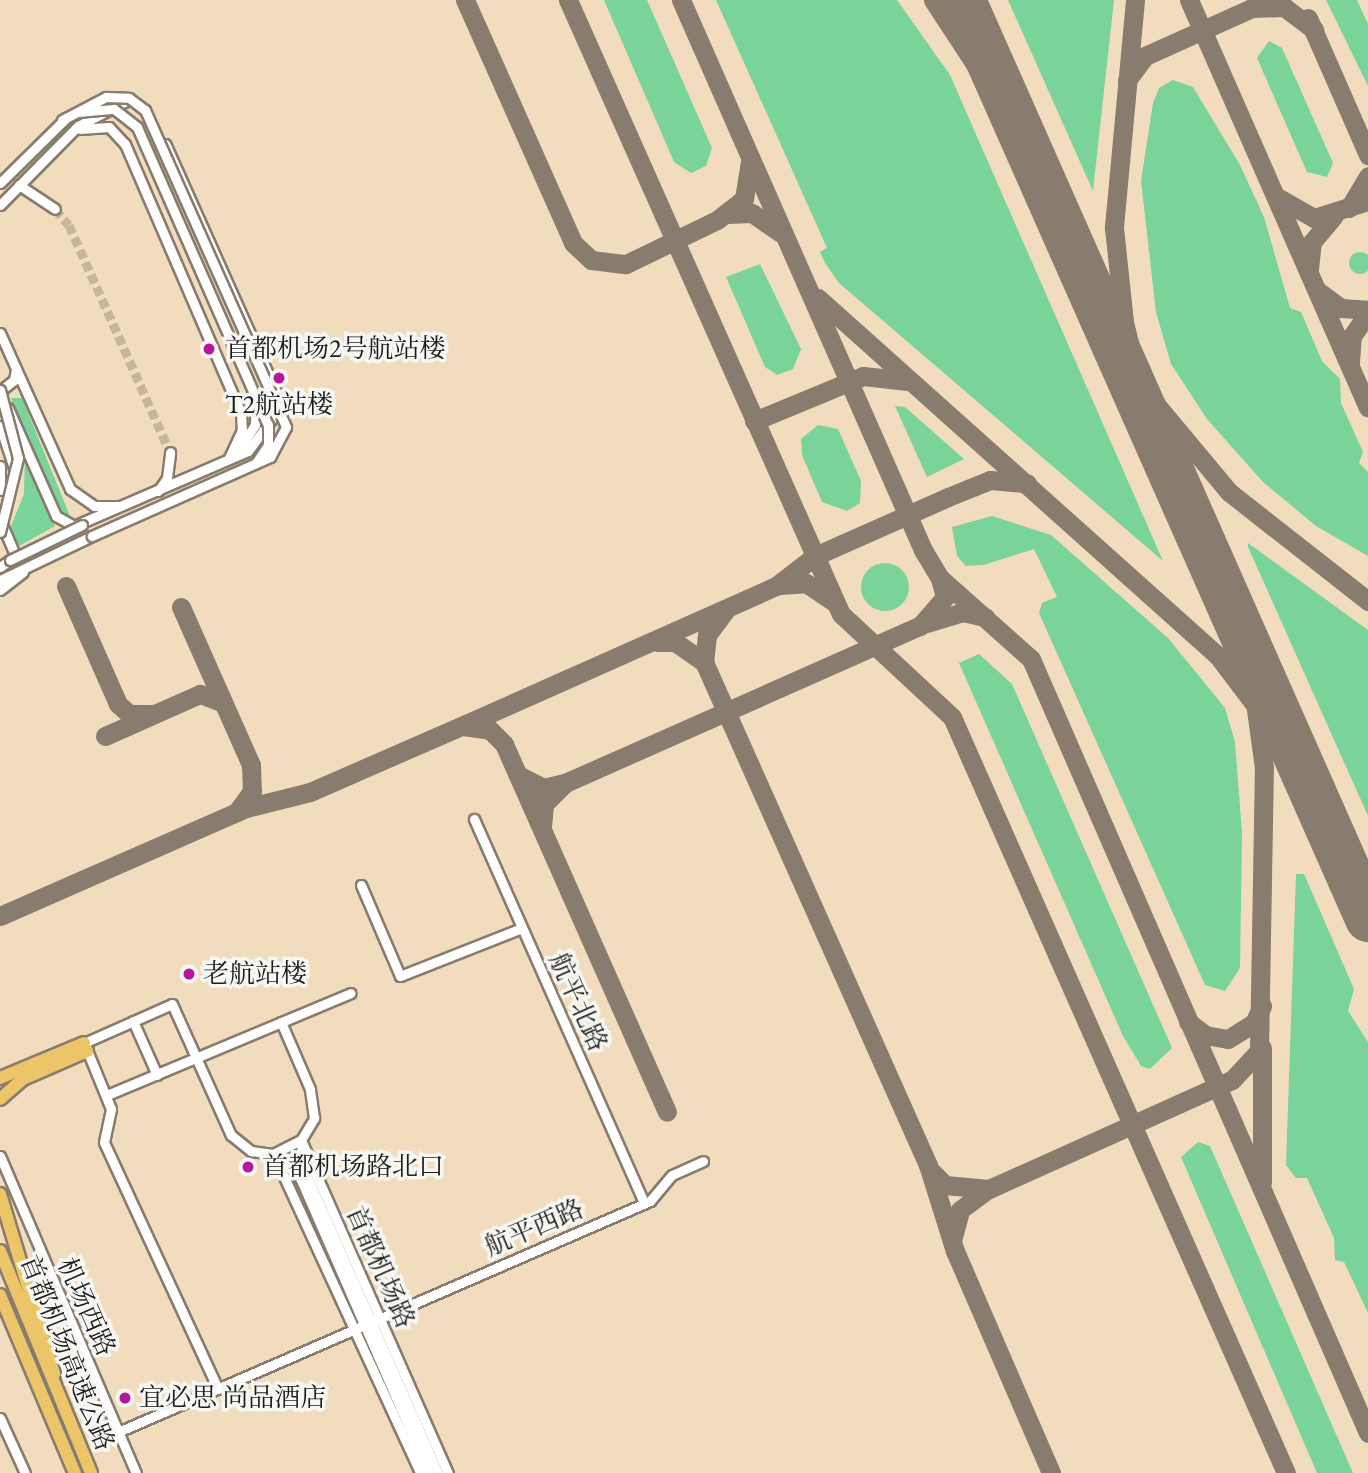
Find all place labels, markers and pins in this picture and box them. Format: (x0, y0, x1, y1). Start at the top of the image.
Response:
place label: 首都机场2号航站楼 (225, 333, 445, 365)
marker: 首都机场2号航站楼 (199, 339, 219, 359)
marker: T2航站楼 (271, 370, 287, 386)
place label: T2航站楼 (225, 389, 333, 421)
place label: 老航站楼 (203, 958, 307, 990)
marker: 老航站楼 (181, 966, 197, 982)
place label: 首都机场路北口 (262, 1151, 444, 1183)
marker: 首都机场路北口 (240, 1159, 256, 1175)
place label: 宜必思 尚品酒店 (139, 1382, 326, 1414)
marker: 宜必思 尚品酒店 (117, 1390, 133, 1406)

